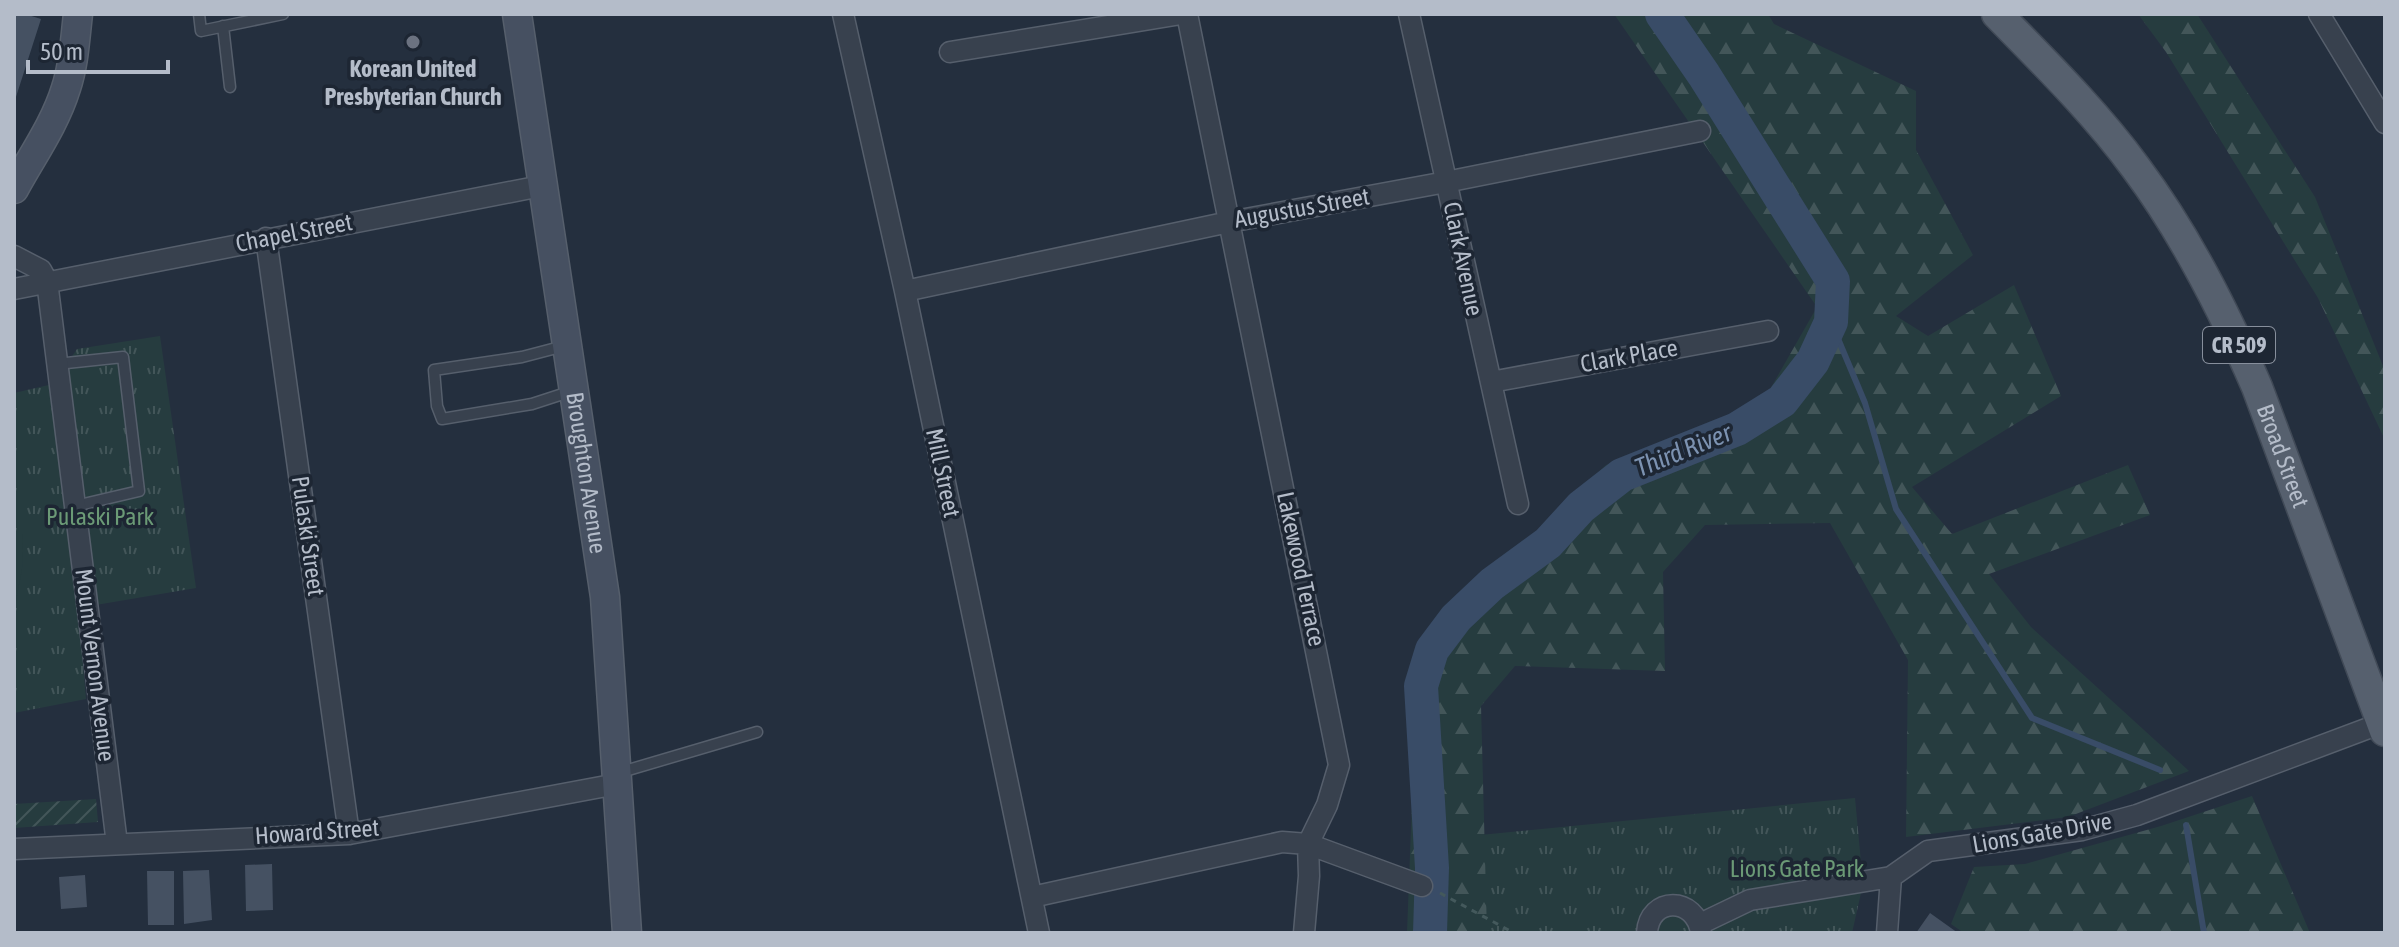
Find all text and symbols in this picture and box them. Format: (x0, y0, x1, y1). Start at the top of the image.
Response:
scale bar (28, 24, 168, 74)
marker: Korean United Presbyterian Church (404, 33, 422, 51)
text: 50 m (40, 38, 83, 65)
place label: Korean United Presbyterian Church (324, 55, 502, 110)
street label: Augustus Street (1232, 182, 1372, 233)
street label: Clark Avenue (1438, 200, 1489, 318)
street label: Chapel Street (233, 208, 355, 257)
road number: CR 509 (2203, 327, 2275, 363)
street label: Clark Place (1578, 334, 1680, 377)
street label: Broughton Avenue (561, 390, 612, 555)
street label: Broad Street (2252, 400, 2315, 511)
water label: Third River (1630, 417, 1737, 483)
street label: Mill Street (921, 426, 966, 520)
street label: Pulaski Street (287, 474, 330, 598)
street label: Lakewood Terrace (1272, 489, 1331, 649)
park label: Pulaski Park (46, 503, 154, 530)
street label: Mount Vernon Avenue (70, 567, 121, 763)
street label: Lions Gate Drive (1970, 807, 2114, 858)
street label: Howard Street (254, 814, 380, 849)
park label: Lions Gate Park (1730, 855, 1865, 882)

